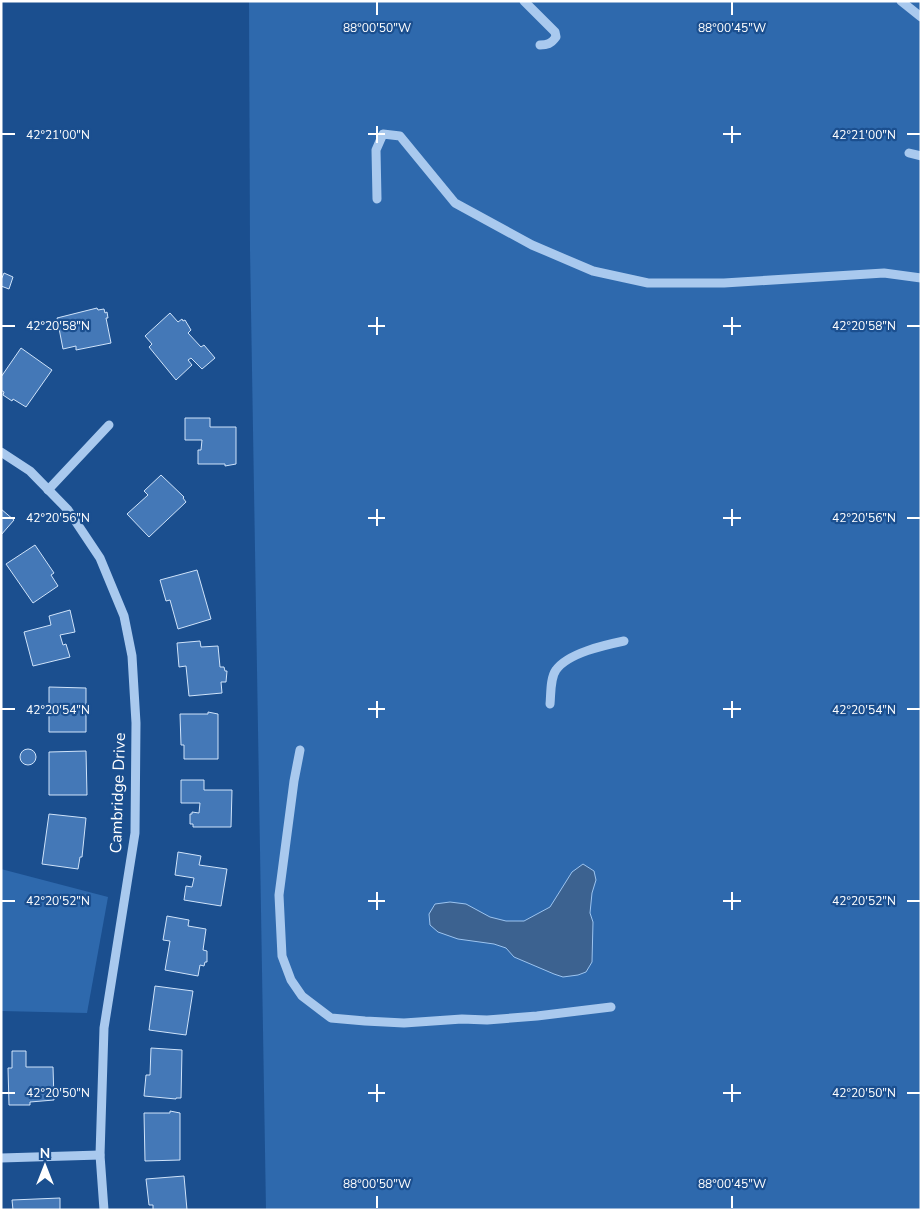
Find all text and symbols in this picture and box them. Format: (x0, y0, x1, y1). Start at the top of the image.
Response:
text: 88°00'50"W (343, 20, 411, 36)
text: 88°00'45"W (698, 20, 766, 36)
text: 42°21'00"N (26, 127, 90, 143)
text: 42°21'00"N (832, 127, 896, 143)
text: 42°20'58"N (26, 318, 90, 334)
text: 42°20'58"N (832, 318, 896, 334)
text: 42°20'56"N (26, 510, 90, 526)
text: 42°20'56"N (832, 510, 896, 526)
text: 42°20'54"N (26, 702, 90, 718)
text: 42°20'54"N (832, 702, 896, 718)
street label: Cambridge Drive (105, 732, 131, 854)
text: 42°20'52"N (26, 893, 90, 909)
text: 42°20'52"N (832, 893, 896, 909)
text: 42°20'50"N (26, 1085, 90, 1101)
text: 42°20'50"N (832, 1085, 896, 1101)
north arrow (20, 1141, 70, 1191)
text: N (40, 1144, 50, 1163)
text: 88°00'50"W (343, 1176, 411, 1192)
text: 88°00'45"W (698, 1176, 766, 1192)

